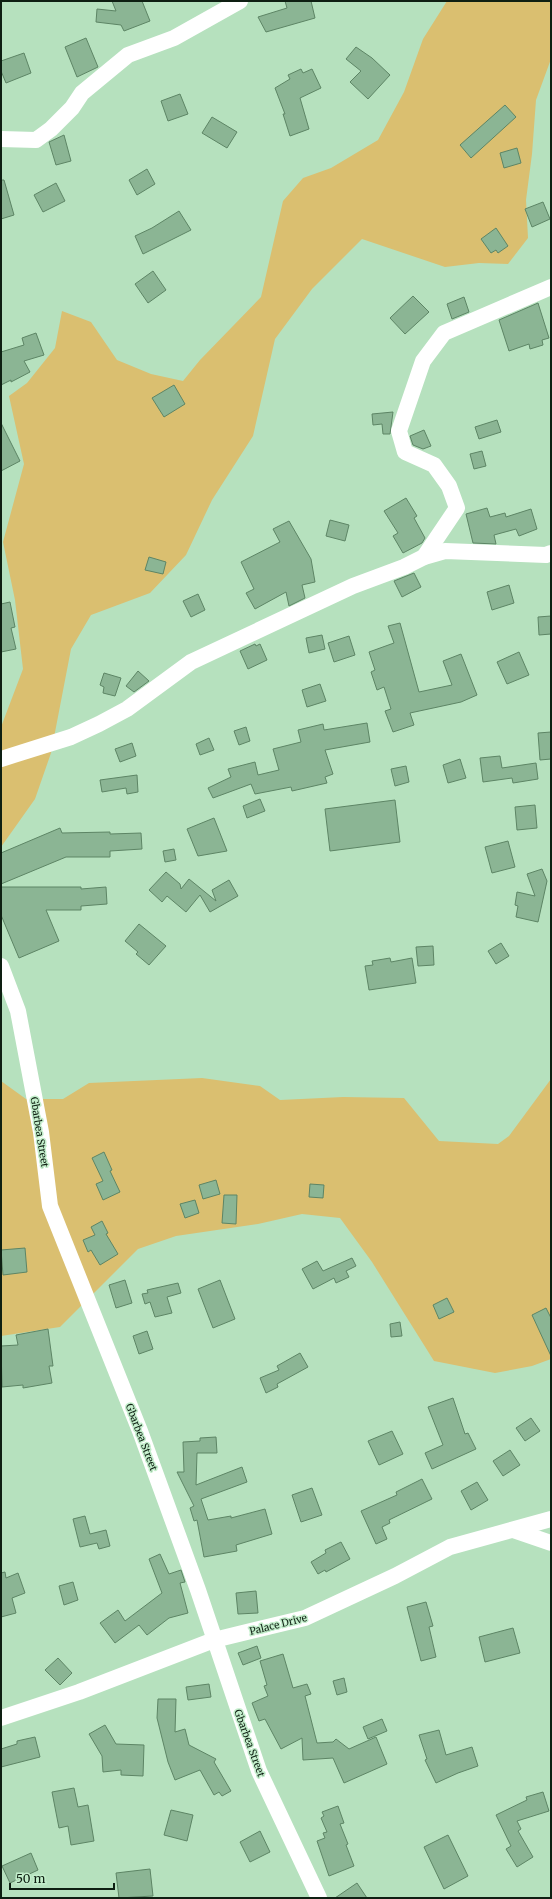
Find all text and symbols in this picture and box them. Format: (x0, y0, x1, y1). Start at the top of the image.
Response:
street label: Gbarbea Street (28, 1096, 51, 1168)
street label: Gbarbea Street (123, 1402, 160, 1473)
street label: Palace Drive (248, 1611, 308, 1638)
street label: Gbarbea Street (231, 1708, 268, 1779)
scale bar (10, 1865, 114, 1891)
text: 50 m (16, 1871, 45, 1886)

